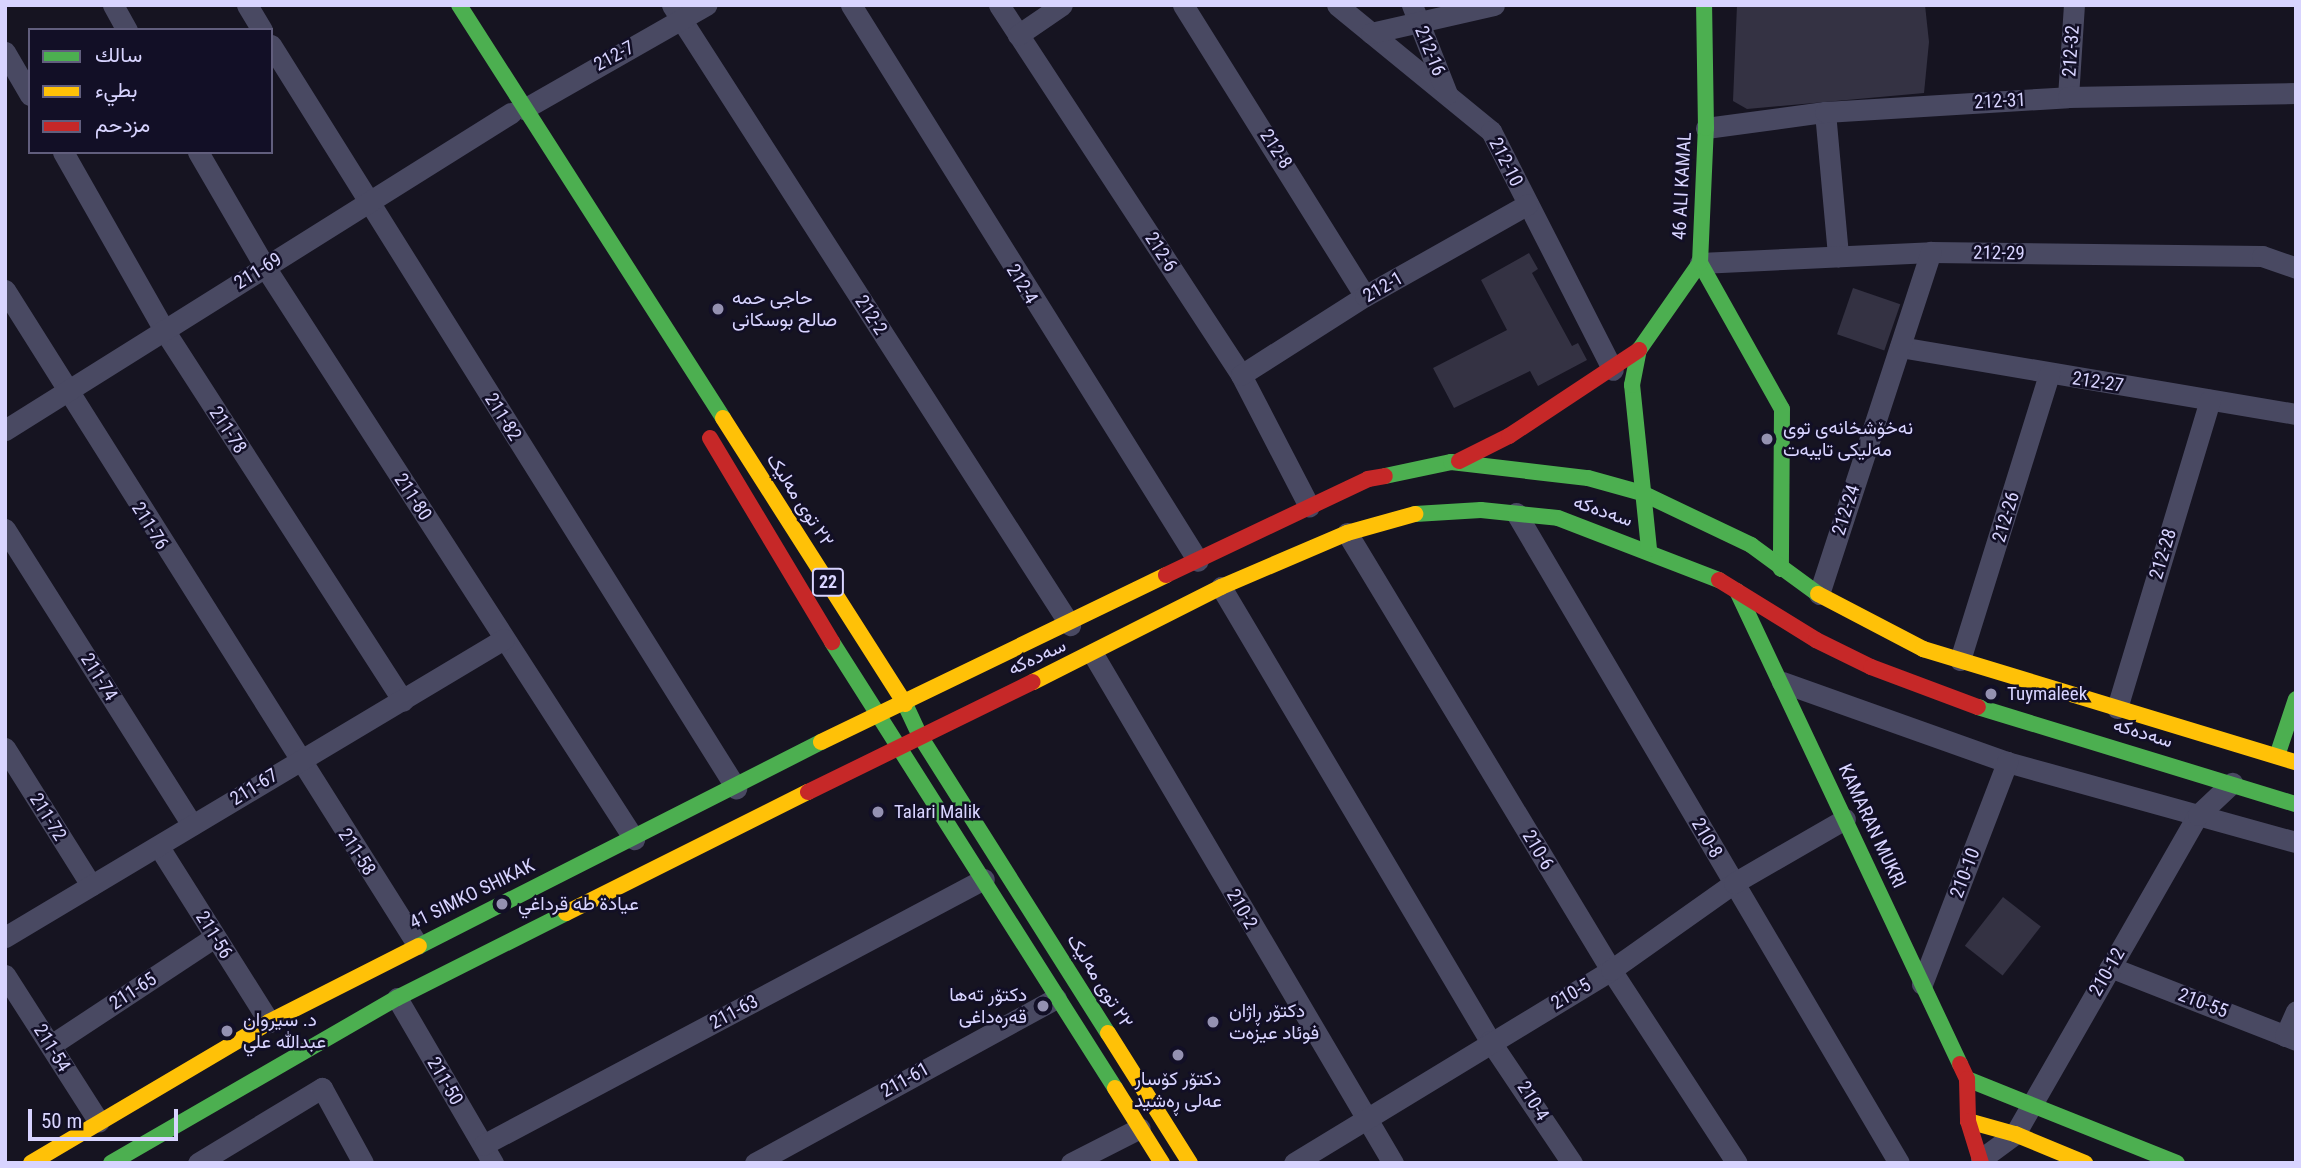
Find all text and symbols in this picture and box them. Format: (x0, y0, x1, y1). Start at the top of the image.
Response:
street label: 212-16 (1410, 23, 1450, 79)
street label: 212-32 (2058, 24, 2084, 78)
legend (28, 28, 273, 154)
street label: 212-7 (590, 36, 638, 76)
text: سالك (95, 43, 142, 67)
text: بطيء (95, 78, 138, 102)
street label: 212-31 (1974, 88, 2026, 114)
text: مزدحم (95, 113, 150, 137)
street label: 212-8 (1255, 125, 1297, 173)
street label: 46 ALI KAMAL (1668, 131, 1696, 241)
street label: 212-10 (1484, 134, 1528, 190)
street label: 212-6 (1140, 228, 1182, 276)
street label: 212-29 (1973, 241, 2025, 265)
street label: 211-69 (230, 248, 286, 294)
street label: 212-4 (1001, 260, 1043, 308)
street label: 212-1 (1359, 267, 1407, 307)
place label: حاجی حمه صالح بوسکانی (732, 287, 837, 331)
street label: 212-2 (850, 291, 892, 339)
marker: حاجی حمه صالح بوسکانی (710, 301, 726, 317)
street label: 212-27 (2071, 367, 2125, 397)
street label: 211-82 (480, 389, 526, 445)
street label: 211-78 (204, 402, 252, 458)
place label: نەخۆشخانەی توی مەلیكی تایبەت (1783, 417, 1913, 461)
marker: نەخۆشخانەی توی مەلیكی تایبەت (1757, 429, 1777, 449)
street label: ٢٢ توی مەلیک (761, 449, 839, 551)
street label: 211-80 (389, 469, 437, 525)
street label: 212-24 (1827, 482, 1865, 538)
street label: 212-26 (1988, 489, 2024, 545)
street label: سەدەکە (1570, 490, 1636, 532)
street label: 211-76 (127, 498, 173, 554)
street label: 212-28 (2145, 526, 2181, 582)
road number: 22 (810, 568, 846, 596)
street label: سەدەکە (1005, 634, 1069, 680)
street label: 211-74 (76, 649, 122, 705)
place label: Tuymaleek (2007, 683, 2087, 705)
marker: Tuymaleek (1981, 684, 2001, 704)
street label: سەدەکە (2110, 713, 2176, 753)
street label: KAMARAN MUKRI (1833, 760, 1911, 892)
street label: 211-67 (226, 764, 282, 810)
street label: 211-72 (25, 789, 71, 845)
place label: Talari Malik (894, 801, 981, 823)
marker: Talari Malik (868, 802, 888, 822)
street label: 210-8 (1687, 814, 1727, 862)
street label: 211-58 (333, 824, 381, 880)
street label: 210-6 (1517, 826, 1559, 874)
street label: 210-10 (1945, 845, 1985, 901)
street label: 41 SIMKO SHIKAK (406, 854, 538, 934)
street label: 210-2 (1222, 885, 1262, 933)
place label: عيادة طه قرداغي (518, 893, 639, 915)
marker: عيادة طه قرداغي (492, 894, 512, 914)
street label: 211-56 (191, 907, 237, 963)
street label: ٢٢ توی مەلیک (1062, 930, 1138, 1032)
street label: 210-12 (2084, 944, 2130, 1000)
street label: 211-65 (105, 967, 161, 1015)
street label: 210-5 (1547, 973, 1595, 1015)
street label: 210-55 (2175, 983, 2231, 1023)
place label: دکتۆر تەها قەرەداغی (949, 984, 1027, 1028)
street label: 211-63 (706, 990, 762, 1034)
marker: دکتۆر تەها قەرەداغی (1033, 996, 1053, 1016)
place label: دکتۆر ڕاژان فوئاد عیزەت (1229, 1000, 1319, 1044)
place label: د. سيروان عبدالله علي (243, 1009, 326, 1053)
marker: دکتۆر ڕاژان فوئاد عیزەت (1203, 1012, 1223, 1032)
street label: 211-54 (29, 1020, 75, 1076)
marker: د. سيروان عبدالله علي (217, 1021, 237, 1041)
marker: دکتۆر کۆسار عەلی ڕەشید (1168, 1045, 1188, 1065)
street label: 211-50 (422, 1053, 468, 1109)
street label: 211-61 (877, 1058, 933, 1102)
place label: دکتۆر کۆسار عەلی ڕەشید (1134, 1068, 1222, 1112)
street label: 210-4 (1512, 1077, 1554, 1125)
scale bar (32, 1094, 182, 1138)
text: 50 m (41, 1109, 82, 1133)

